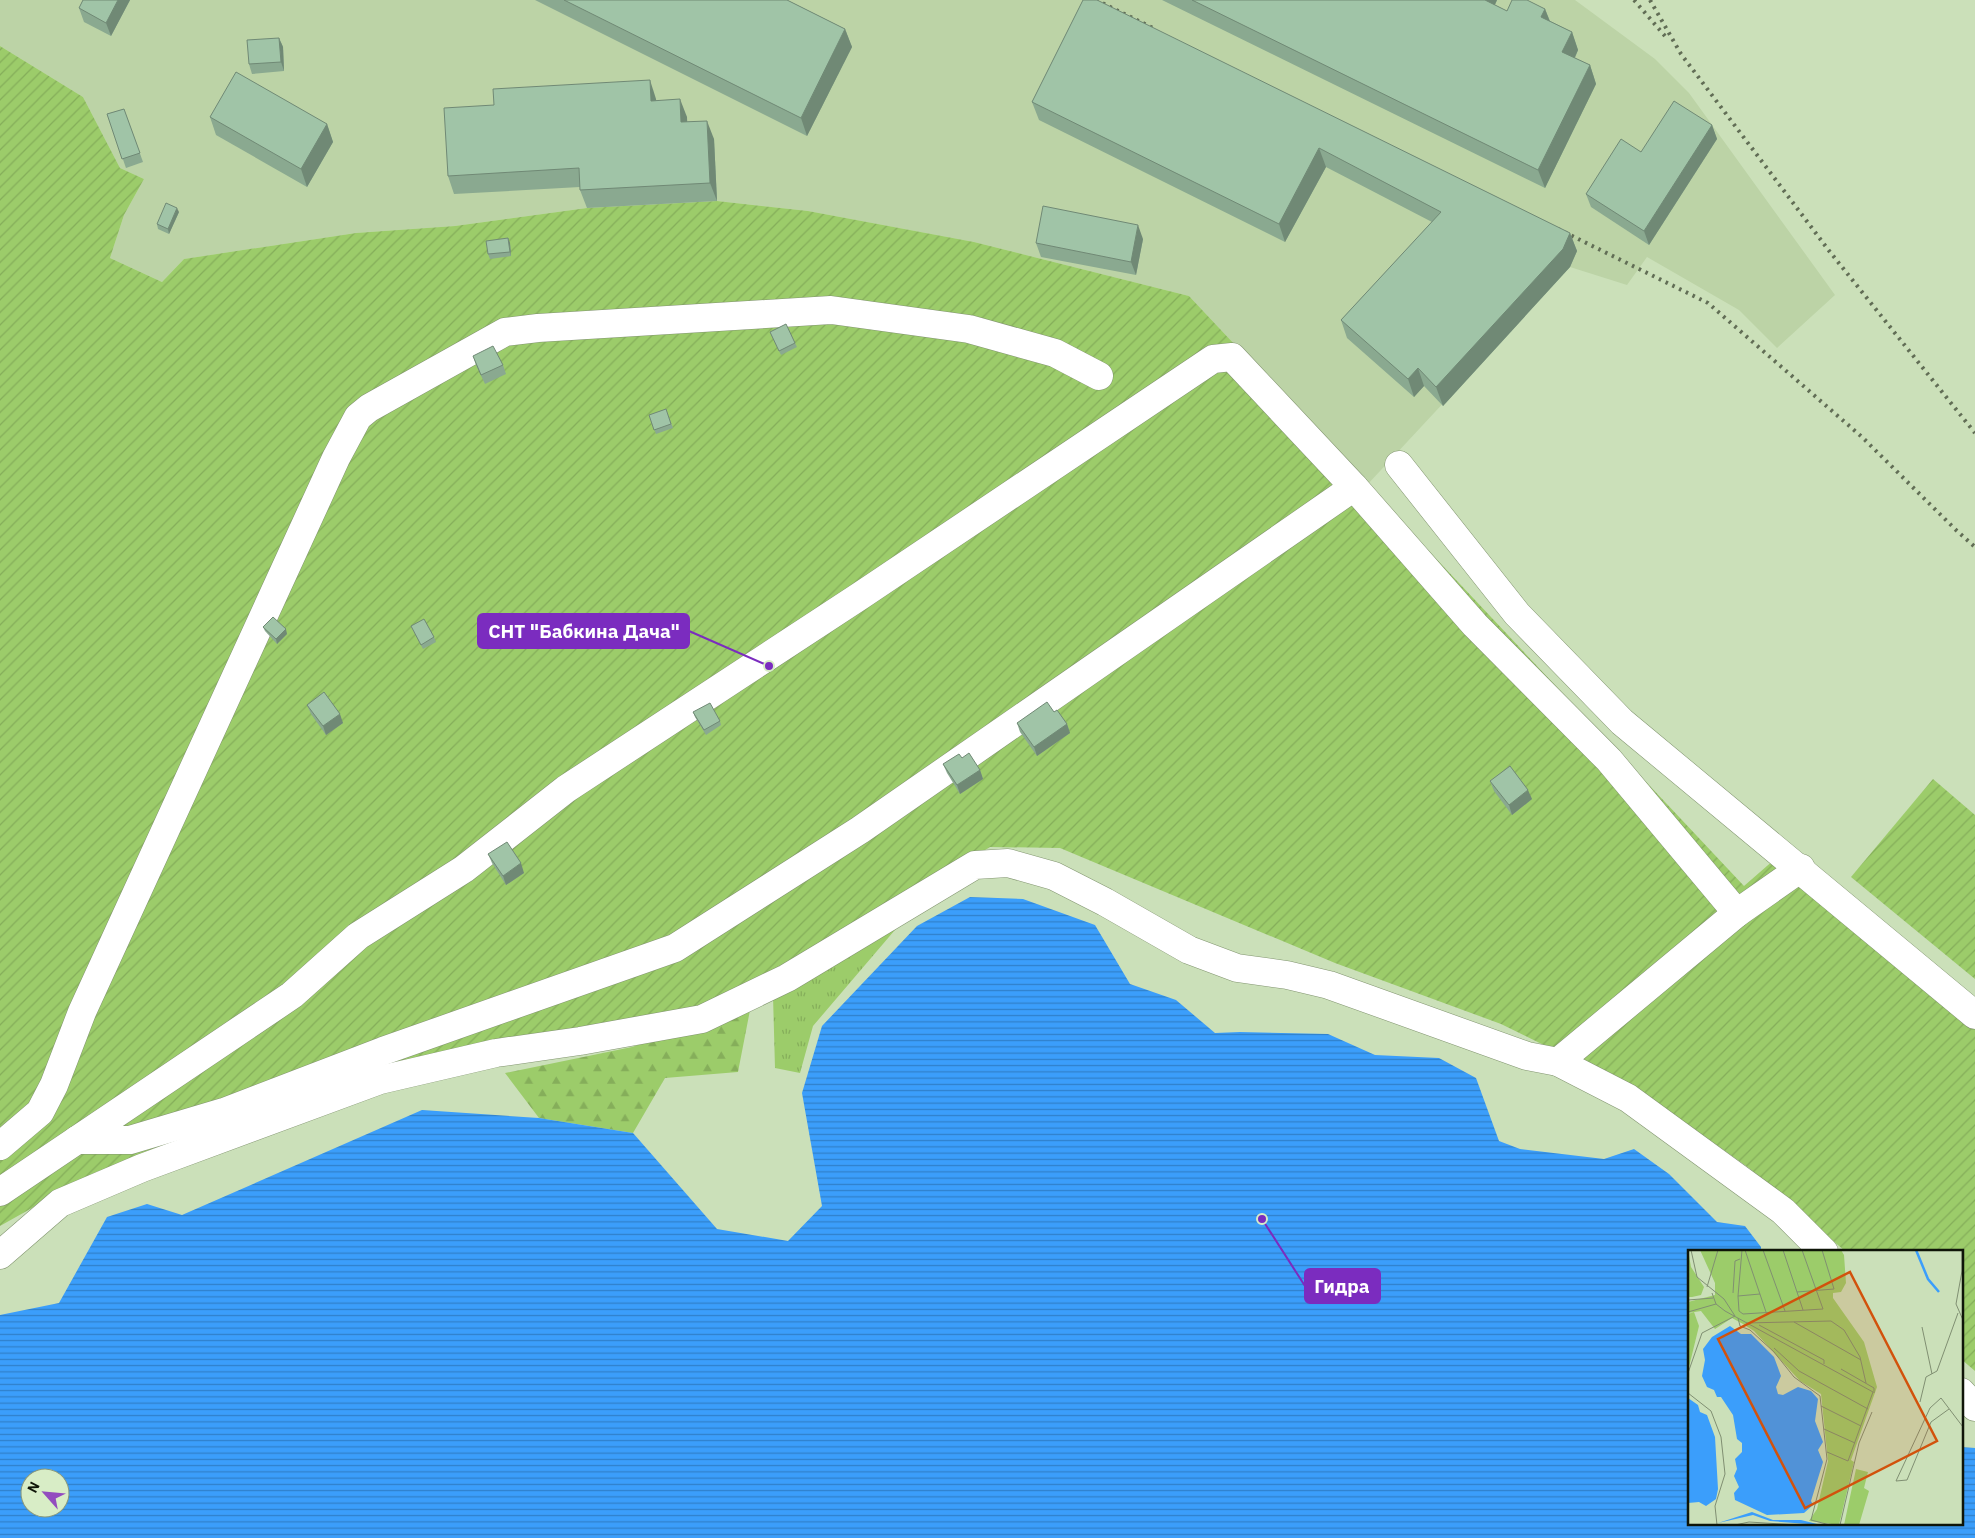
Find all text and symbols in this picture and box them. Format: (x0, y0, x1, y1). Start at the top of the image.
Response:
callout: СНТ "Бабкина Дача" (478, 614, 689, 648)
text: СНТ "Бабкина Дача" (488, 619, 680, 643)
inset map (1688, 1250, 1962, 1526)
callout: Гидра (1305, 1269, 1380, 1303)
text: Гидра (1314, 1274, 1370, 1298)
north arrow (20, 1468, 70, 1518)
text: N (23, 1478, 44, 1496)

